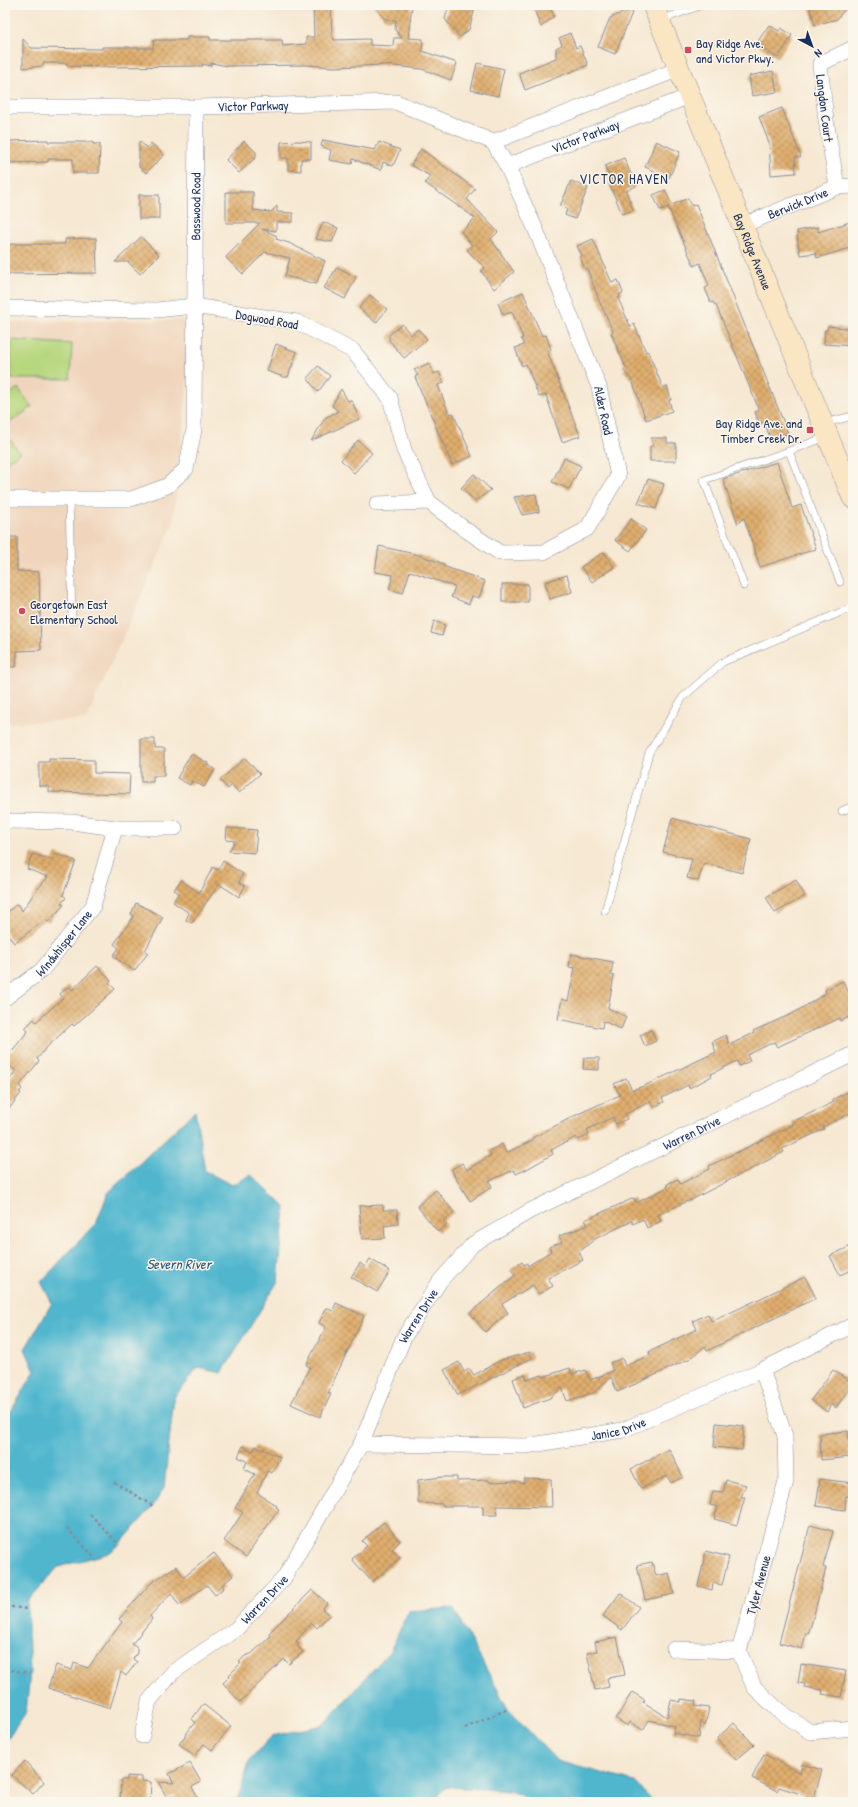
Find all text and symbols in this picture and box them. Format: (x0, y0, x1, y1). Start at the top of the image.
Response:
north arrow (792, 26, 832, 66)
place label: Bay Ridge Ave. and Victor Pkwy. (696, 34, 774, 67)
marker: Bay Ridge Ave. and Victor Pkwy. (683, 45, 693, 55)
text: N (812, 46, 825, 61)
street label: Langdon Court (812, 73, 838, 143)
street label: Victor Parkway (217, 96, 289, 115)
street label: Victor Parkway (549, 115, 623, 157)
district label: VICTOR HAVEN (579, 169, 669, 188)
street label: Basswood Road (186, 173, 205, 240)
street label: Berwick Drive (765, 183, 831, 223)
street label: Bay Ridge Avenue (729, 211, 777, 292)
street label: Dogwood Road (234, 305, 300, 333)
street label: Alder Road (590, 384, 618, 436)
place label: Bay Ridge Ave. and Timber Creek Dr. (715, 414, 802, 447)
marker: Bay Ridge Ave. and Timber Creek Dr. (805, 425, 815, 435)
place label: Georgetown East Elementary School (30, 595, 118, 628)
marker: Georgetown East Elementary School (17, 606, 27, 616)
street label: Windwhisper Lane (32, 906, 96, 981)
street label: Warren Drive (660, 1111, 723, 1154)
water label: Severn River (147, 1254, 213, 1273)
street label: Warren Drive (394, 1285, 442, 1345)
street label: Janice Drive (589, 1412, 649, 1444)
street label: Tyler Avenue (741, 1553, 775, 1617)
street label: Warren Drive (237, 1570, 292, 1628)

